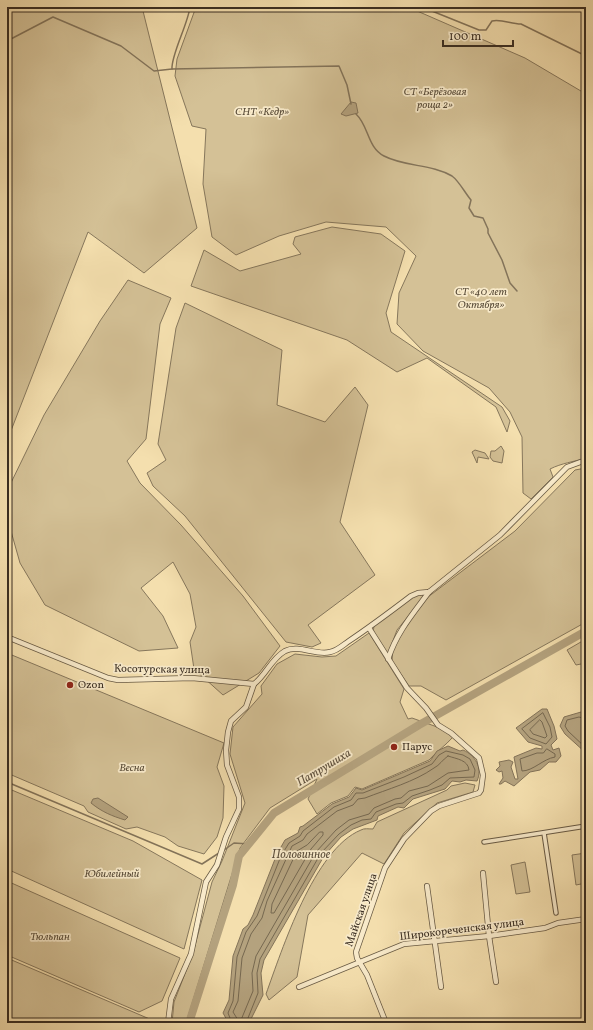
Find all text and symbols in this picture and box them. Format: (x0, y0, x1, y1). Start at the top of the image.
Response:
scale bar (443, 22, 513, 48)
text: 100 m (449, 29, 482, 45)
park label: СТ «Берёзовая роща 2» (403, 85, 467, 113)
park label: СНТ «Кедр» (235, 105, 289, 120)
park label: СТ «40 лет Октября» (455, 285, 508, 313)
street label: Косотурская улица (114, 662, 211, 678)
place label: Ozon (78, 678, 104, 693)
marker: Ozon (65, 680, 75, 690)
place label: Парус (402, 740, 432, 755)
marker: Парус (389, 742, 399, 752)
water label: Патрушиха (294, 745, 355, 791)
park label: Весна (119, 761, 145, 776)
water label: Половинное (272, 847, 331, 863)
park label: Юбилейный (85, 867, 140, 882)
street label: Майская улица (342, 871, 382, 949)
street label: Широкореченская улица (399, 915, 526, 945)
park label: Тюльпан (30, 930, 70, 945)

